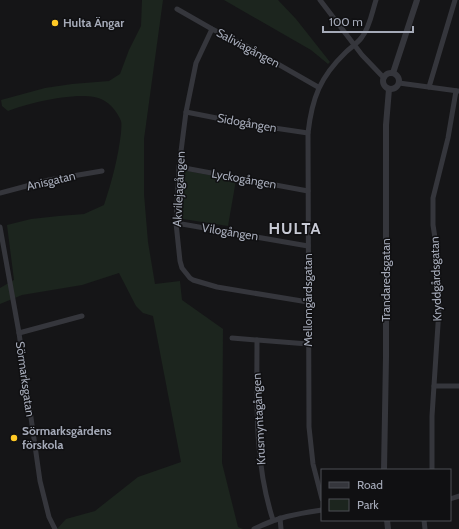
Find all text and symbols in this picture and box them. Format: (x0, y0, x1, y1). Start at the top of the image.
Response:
scale bar (323, 8, 413, 34)
text: 100 m (329, 14, 363, 29)
place label: Hulta Ängar (63, 15, 124, 30)
marker: Hulta Ängar (50, 18, 60, 28)
street label: Saliviagången (214, 25, 283, 71)
street label: Sidogången (216, 110, 278, 135)
street label: Akvilejagången (169, 150, 188, 227)
street label: Lyckogången (211, 165, 278, 192)
street label: Anisgatan (25, 168, 77, 193)
district label: HULTA (268, 219, 322, 238)
street label: Vilogången (201, 220, 260, 243)
street label: Kryddgårdsgatan (427, 236, 444, 322)
street label: Trandaredsgatan (378, 238, 393, 322)
street label: Mellomgårdsgatan (300, 253, 315, 347)
street label: Sörmarksgatan (13, 340, 38, 418)
street label: Krusmyntagången (249, 372, 268, 465)
place label: Sörmarksgårdens förskola (22, 423, 112, 452)
marker: Sörmarksgårdens förskola (9, 433, 19, 443)
legend (321, 469, 451, 521)
text: Road (357, 477, 383, 492)
text: Park (357, 497, 379, 512)

